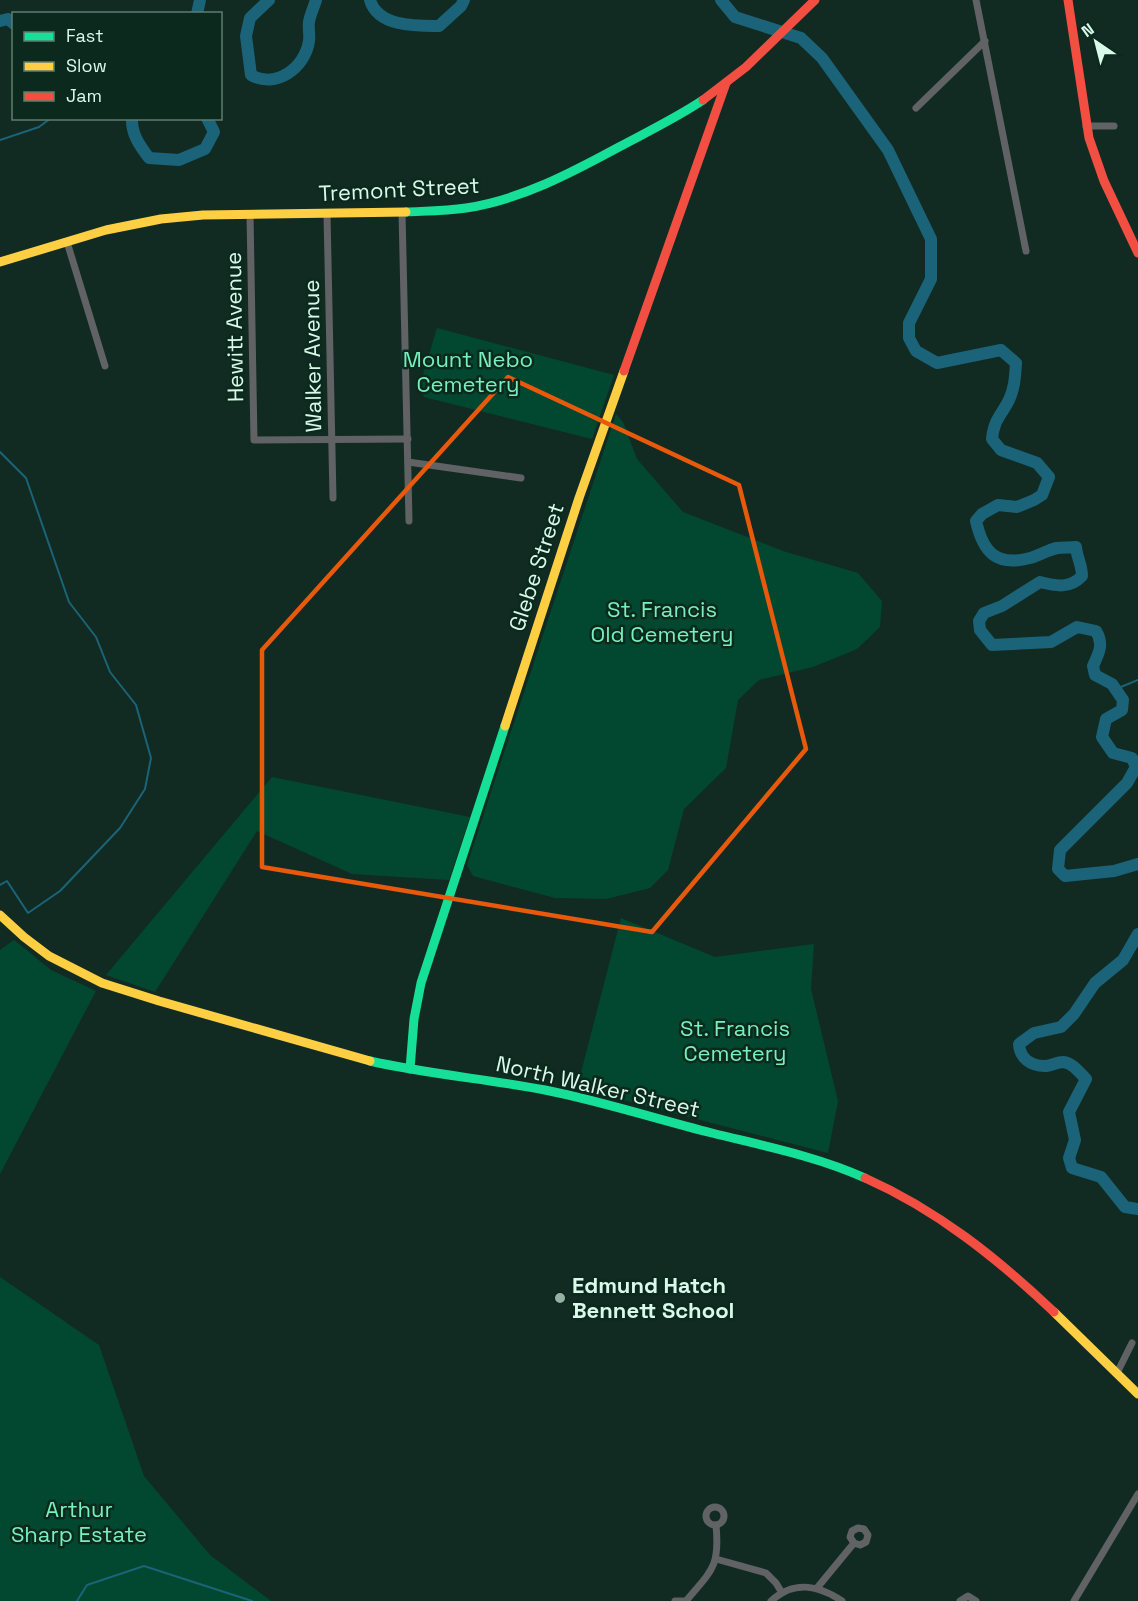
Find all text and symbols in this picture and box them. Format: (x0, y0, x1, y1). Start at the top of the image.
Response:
legend (12, 12, 222, 120)
north arrow (1066, 12, 1126, 72)
text: N (1077, 18, 1098, 42)
text: Fast (66, 24, 103, 47)
text: Slow (66, 54, 107, 77)
text: Jam (66, 84, 102, 107)
street label: Tremont Street (318, 171, 480, 207)
street label: Hewitt Avenue (219, 252, 249, 402)
street label: Walker Avenue (297, 279, 327, 433)
park label: Mount Nebo Cemetery (403, 345, 533, 398)
street label: Glebe Street (502, 499, 570, 635)
park label: St. Francis Old Cemetery (590, 595, 734, 648)
park label: St. Francis Cemetery (680, 1014, 790, 1067)
street label: North Walker Street (493, 1049, 703, 1123)
place label: Edmund Hatch Bennett School (572, 1271, 734, 1324)
marker: Edmund Hatch Bennett School (553, 1291, 567, 1305)
park label: Arthur Sharp Estate (11, 1495, 147, 1548)

